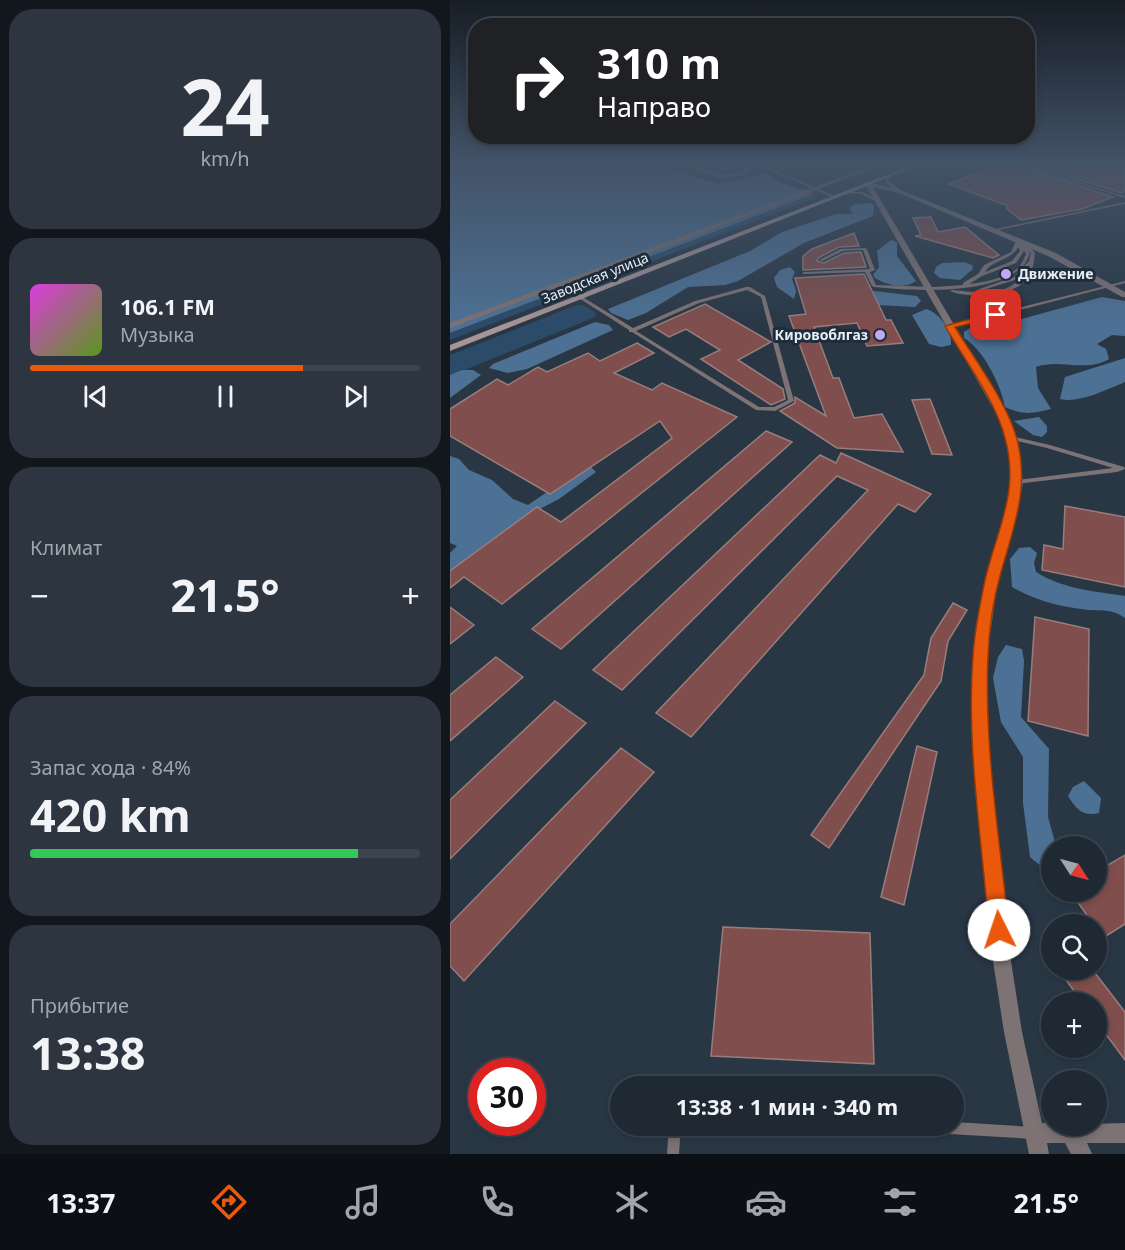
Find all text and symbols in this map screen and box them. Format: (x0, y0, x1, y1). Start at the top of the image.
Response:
text: 310 m (597, 34, 721, 91)
icon: right (498, 42, 576, 120)
text: 24 (180, 53, 270, 159)
text: Направо (597, 88, 711, 125)
text: km/h (200, 145, 250, 172)
street label: Заводская улица (539, 247, 651, 308)
place label: Движение (1018, 264, 1093, 283)
marker: Движение (999, 267, 1013, 281)
pin (970, 289, 1021, 340)
text: 106.1 FM (120, 291, 215, 321)
icon: arrive (979, 298, 1012, 331)
text: Музыка (120, 321, 195, 348)
place label: Кировоблгаз (775, 325, 868, 344)
marker: Кировоблгаз (873, 328, 887, 342)
icon: previous (79, 380, 112, 413)
icon: pause (209, 380, 242, 413)
icon: next (339, 380, 372, 413)
text: Климат (30, 534, 102, 561)
text: 21.5° (171, 564, 279, 625)
text: − (30, 573, 49, 618)
text: + (401, 573, 420, 618)
text: Запас хода · 84% (30, 754, 191, 781)
text: 420 km (30, 784, 191, 845)
north arrow (1041, 836, 1107, 902)
map controls (1041, 836, 1107, 1136)
position arrow (967, 898, 1031, 962)
button: search (1041, 914, 1107, 980)
text: Прибытие (30, 992, 129, 1019)
button: + (1041, 992, 1107, 1058)
text: 13:38 (30, 1022, 146, 1083)
speed limit sign: 30 (468, 1058, 546, 1136)
button: − (1041, 1070, 1107, 1136)
text: 13:38 · 1 мин · 340 m (676, 1091, 898, 1121)
icon: directions (208, 1181, 250, 1223)
icon: music (342, 1181, 384, 1223)
icon: phone (476, 1181, 518, 1223)
icon: climate (611, 1181, 653, 1223)
icon: car (745, 1181, 787, 1223)
icon: filters (879, 1181, 921, 1223)
text: 13:37 (46, 1184, 116, 1221)
text: 21.5° (1013, 1184, 1079, 1221)

